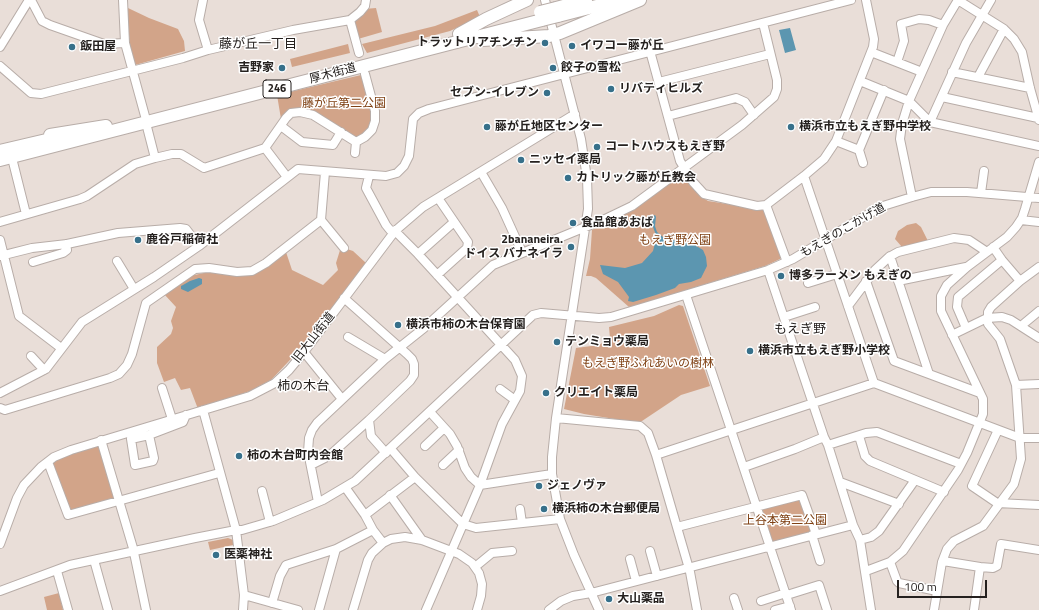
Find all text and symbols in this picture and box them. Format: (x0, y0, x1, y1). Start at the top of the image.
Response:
place label: トラットリアチンチン (417, 36, 537, 50)
district label: 藤が丘一丁目 (219, 37, 297, 53)
marker: トラットリアチンチン (540, 38, 550, 48)
place label: イワコー藤が丘 (580, 39, 664, 53)
place label: 飯田屋 (80, 40, 116, 54)
marker: イワコー藤が丘 (567, 41, 577, 51)
marker: 飯田屋 (67, 42, 77, 52)
place label: 吉野家 (238, 61, 274, 75)
street label: 厚木街道 (308, 61, 358, 87)
place label: 餃子の雪松 (561, 61, 621, 75)
marker: 吉野家 (277, 63, 287, 73)
marker: 餃子の雪松 (548, 63, 558, 73)
road number: 246 (263, 80, 291, 98)
place label: リバティヒルズ (619, 82, 703, 96)
marker: リバティヒルズ (606, 84, 616, 94)
place label: セブン-イレブン (450, 86, 539, 100)
marker: セブン-イレブン (542, 88, 552, 98)
park label: 藤が丘第二公園 (302, 97, 386, 111)
place label: 藤が丘地区センター (495, 120, 603, 134)
place label: 横浜市立もえぎ野中学校 (799, 120, 931, 134)
marker: 藤が丘地区センター (482, 122, 492, 132)
marker: 横浜市立もえぎ野中学校 (786, 122, 796, 132)
place label: コートハウスもえぎ野 (605, 140, 725, 154)
marker: コートハウスもえぎ野 (592, 142, 602, 152)
place label: ニッセイ薬局 (529, 153, 601, 167)
marker: ニッセイ薬局 (516, 155, 526, 165)
place label: カトリック藤が丘教会 (576, 171, 696, 185)
marker: カトリック藤が丘教会 (563, 173, 573, 183)
street label: もえぎのこかげ道 (798, 201, 888, 261)
place label: 食品館あおば (581, 216, 653, 230)
marker: 食品館あおば (568, 218, 578, 228)
place label: 鹿谷戸稲荷社 (146, 233, 218, 247)
place label: 2bananeira. ドイス バナネイラ (464, 233, 563, 261)
park label: もえぎ野公園 (639, 234, 711, 248)
marker: 鹿谷戸稲荷社 (133, 235, 143, 245)
marker: 2bananeira. ドイス バナネイラ (566, 242, 576, 252)
place label: 博多ラーメン もえぎの (789, 269, 912, 283)
marker: 博多ラーメン もえぎの (776, 271, 786, 281)
street label: 旧大山街道 (290, 310, 338, 366)
place label: 横浜市柿の木台保育園 (406, 318, 526, 332)
marker: 横浜市柿の木台保育園 (393, 320, 403, 330)
district label: もえぎ野 (774, 322, 826, 338)
place label: テンミョウ薬局 (565, 335, 649, 349)
marker: テンミョウ薬局 (552, 337, 562, 347)
place label: 横浜市立もえぎ野小学校 (758, 344, 890, 358)
marker: 横浜市立もえぎ野小学校 (745, 346, 755, 356)
park label: もえぎ野ふれあいの樹林 (582, 357, 714, 371)
district label: 柿の木台 (277, 379, 329, 395)
place label: クリエイト薬局 (554, 386, 638, 400)
marker: クリエイト薬局 (541, 388, 551, 398)
place label: 柿の木台町内会館 (247, 449, 343, 463)
marker: 柿の木台町内会館 (234, 451, 244, 461)
place label: ジェノヴァ (547, 479, 607, 493)
marker: ジェノヴァ (534, 481, 544, 491)
place label: 横浜柿の木台郵便局 (552, 502, 660, 516)
marker: 横浜柿の木台郵便局 (539, 504, 549, 514)
park label: 上谷本第二公園 (743, 514, 827, 528)
place label: 医薬神社 (224, 548, 272, 562)
marker: 医薬神社 (211, 550, 221, 560)
scale bar (899, 572, 989, 598)
text: 100 m (904, 577, 937, 596)
place label: 大山薬品 (617, 592, 665, 606)
marker: 大山薬品 (604, 594, 614, 604)

